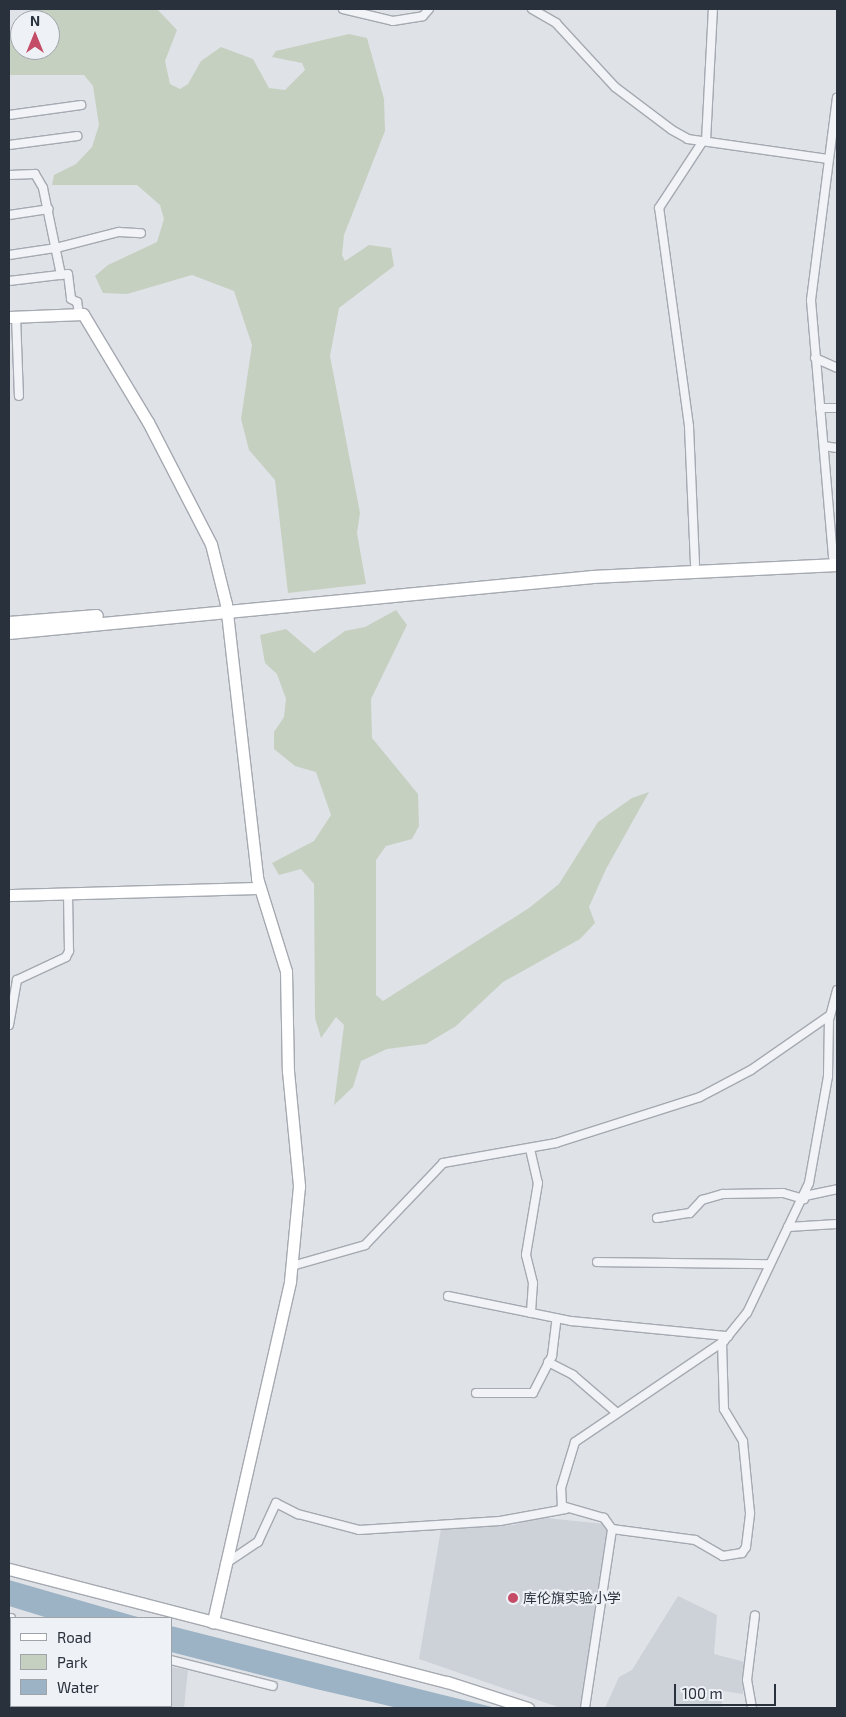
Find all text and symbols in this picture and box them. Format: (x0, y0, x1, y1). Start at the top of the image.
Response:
north arrow (10, 10, 60, 60)
text: N (30, 12, 40, 29)
place label: 库伦旗实验小学 (523, 1590, 621, 1606)
marker: 库伦旗实验小学 (507, 1592, 519, 1604)
legend (10, 1617, 172, 1707)
text: Road (57, 1628, 92, 1646)
text: Park (57, 1653, 88, 1671)
scale bar (676, 1674, 778, 1706)
text: Water (57, 1678, 99, 1696)
text: 100 m (682, 1684, 723, 1702)

